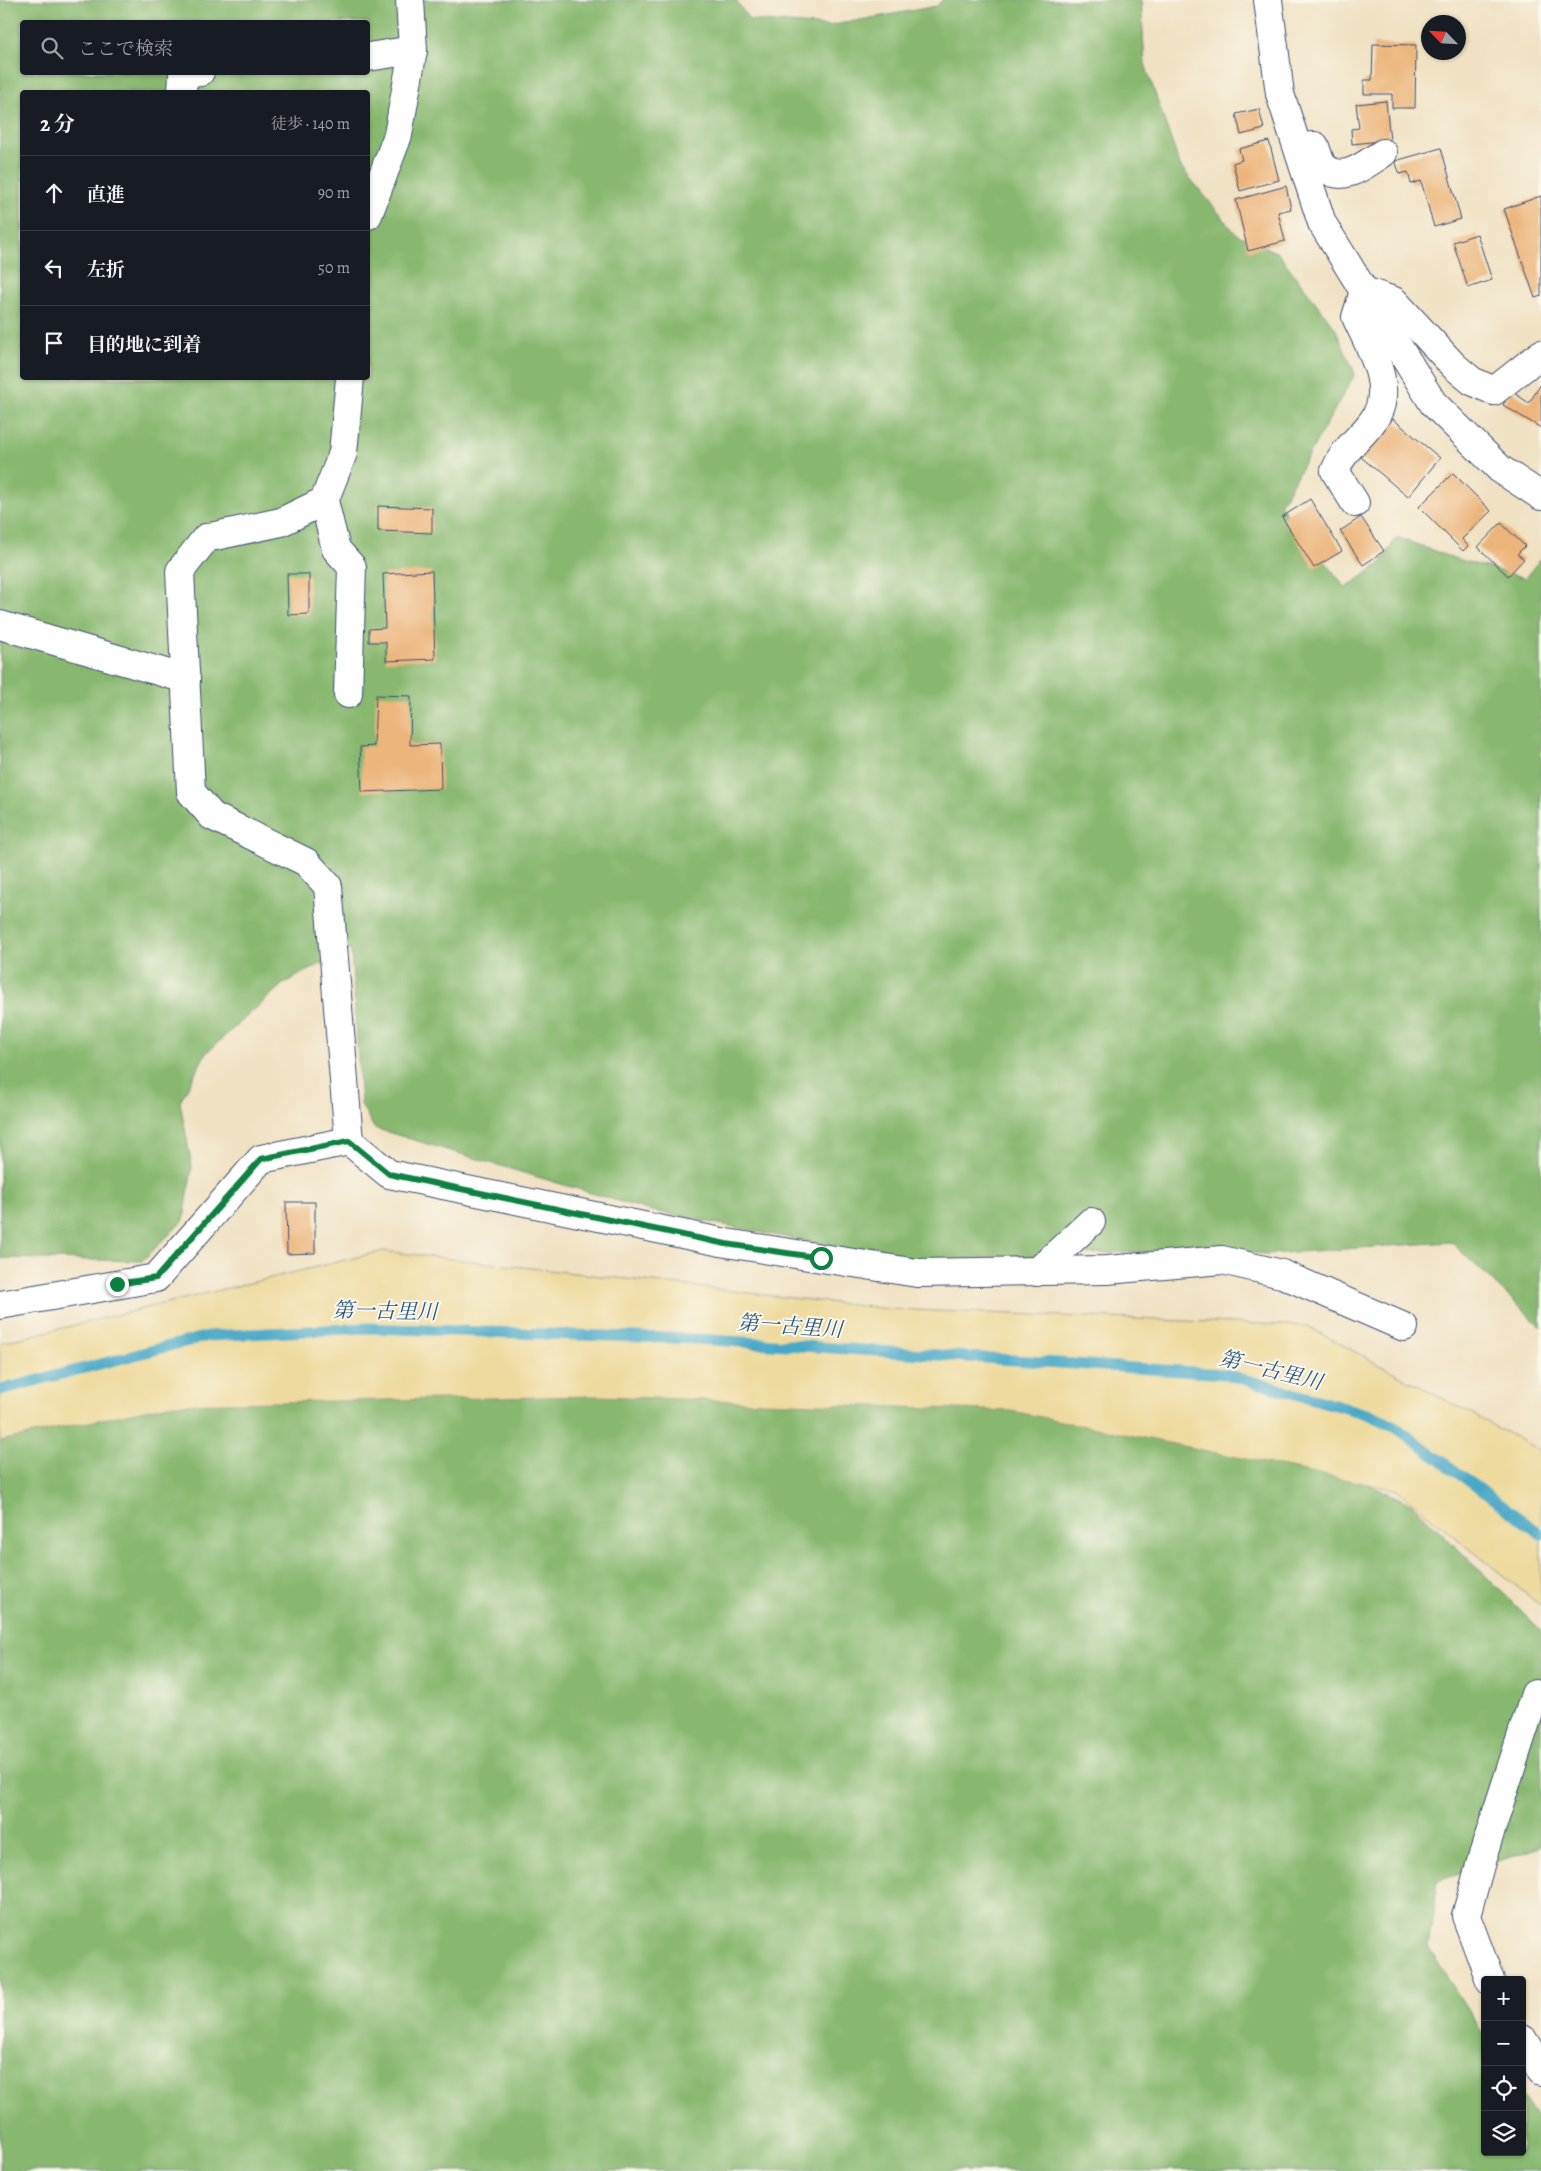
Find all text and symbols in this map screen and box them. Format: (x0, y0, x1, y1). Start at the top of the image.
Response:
north arrow (1421, 15, 1466, 60)
search box (20, 20, 370, 75)
icon: search (38, 34, 66, 62)
text: ここで検索 (78, 36, 173, 62)
text: 2 分 (40, 110, 75, 138)
text: 徒歩 · 140 m (271, 113, 350, 135)
icon: ahead (40, 179, 68, 207)
text: 直進 (87, 182, 125, 208)
text: 90 m (318, 182, 350, 204)
icon: left (40, 254, 68, 282)
text: 左折 (87, 257, 125, 283)
text: 50 m (318, 257, 350, 279)
icon: arrive (40, 329, 68, 357)
text: 目的地に到着 (87, 332, 201, 358)
route start (810, 1247, 833, 1270)
route end (106, 1273, 129, 1296)
water label: 第一古里川 (332, 1296, 440, 1326)
water label: 第一古里川 (737, 1308, 845, 1344)
water label: 第一古里川 (1217, 1344, 1327, 1397)
map controls (1481, 1976, 1526, 2156)
button: + (1481, 1976, 1526, 2021)
button: − (1481, 2021, 1526, 2066)
button: locate (1481, 2066, 1526, 2111)
button: layers (1481, 2111, 1526, 2156)

